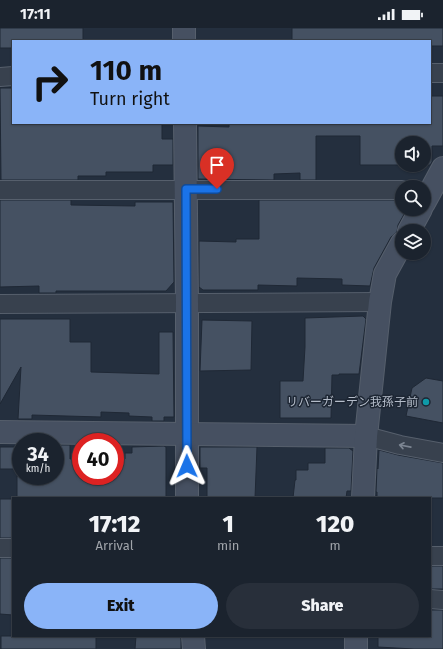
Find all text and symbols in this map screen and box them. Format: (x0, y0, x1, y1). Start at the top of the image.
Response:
text: 17:11 (20, 5, 51, 23)
text: 110 m (90, 54, 162, 87)
icon: right (24, 56, 76, 108)
text: Turn right (90, 88, 170, 110)
map controls (395, 136, 431, 260)
button: sound (395, 136, 431, 172)
pin (200, 148, 234, 189)
icon: arrive (206, 154, 228, 176)
button: search (395, 180, 431, 216)
button: layers (395, 224, 431, 260)
place label: リバーガーデン我孫子前 (286, 395, 418, 409)
marker: リバーガーデン我孫子前 (421, 397, 431, 407)
speed limit sign: 40 (72, 433, 124, 485)
one-way arrow (399, 441, 412, 449)
text: 34 (27, 442, 49, 466)
position arrow (166, 445, 208, 487)
text: km/h (26, 463, 50, 475)
text: 17:12 (89, 510, 140, 538)
text: 1 (223, 510, 234, 538)
text: 120 (316, 510, 354, 538)
text: Arrival (95, 538, 134, 553)
text: min (217, 538, 239, 553)
text: m (330, 538, 341, 553)
button: Exit (24, 583, 218, 629)
button: Share (226, 583, 419, 629)

